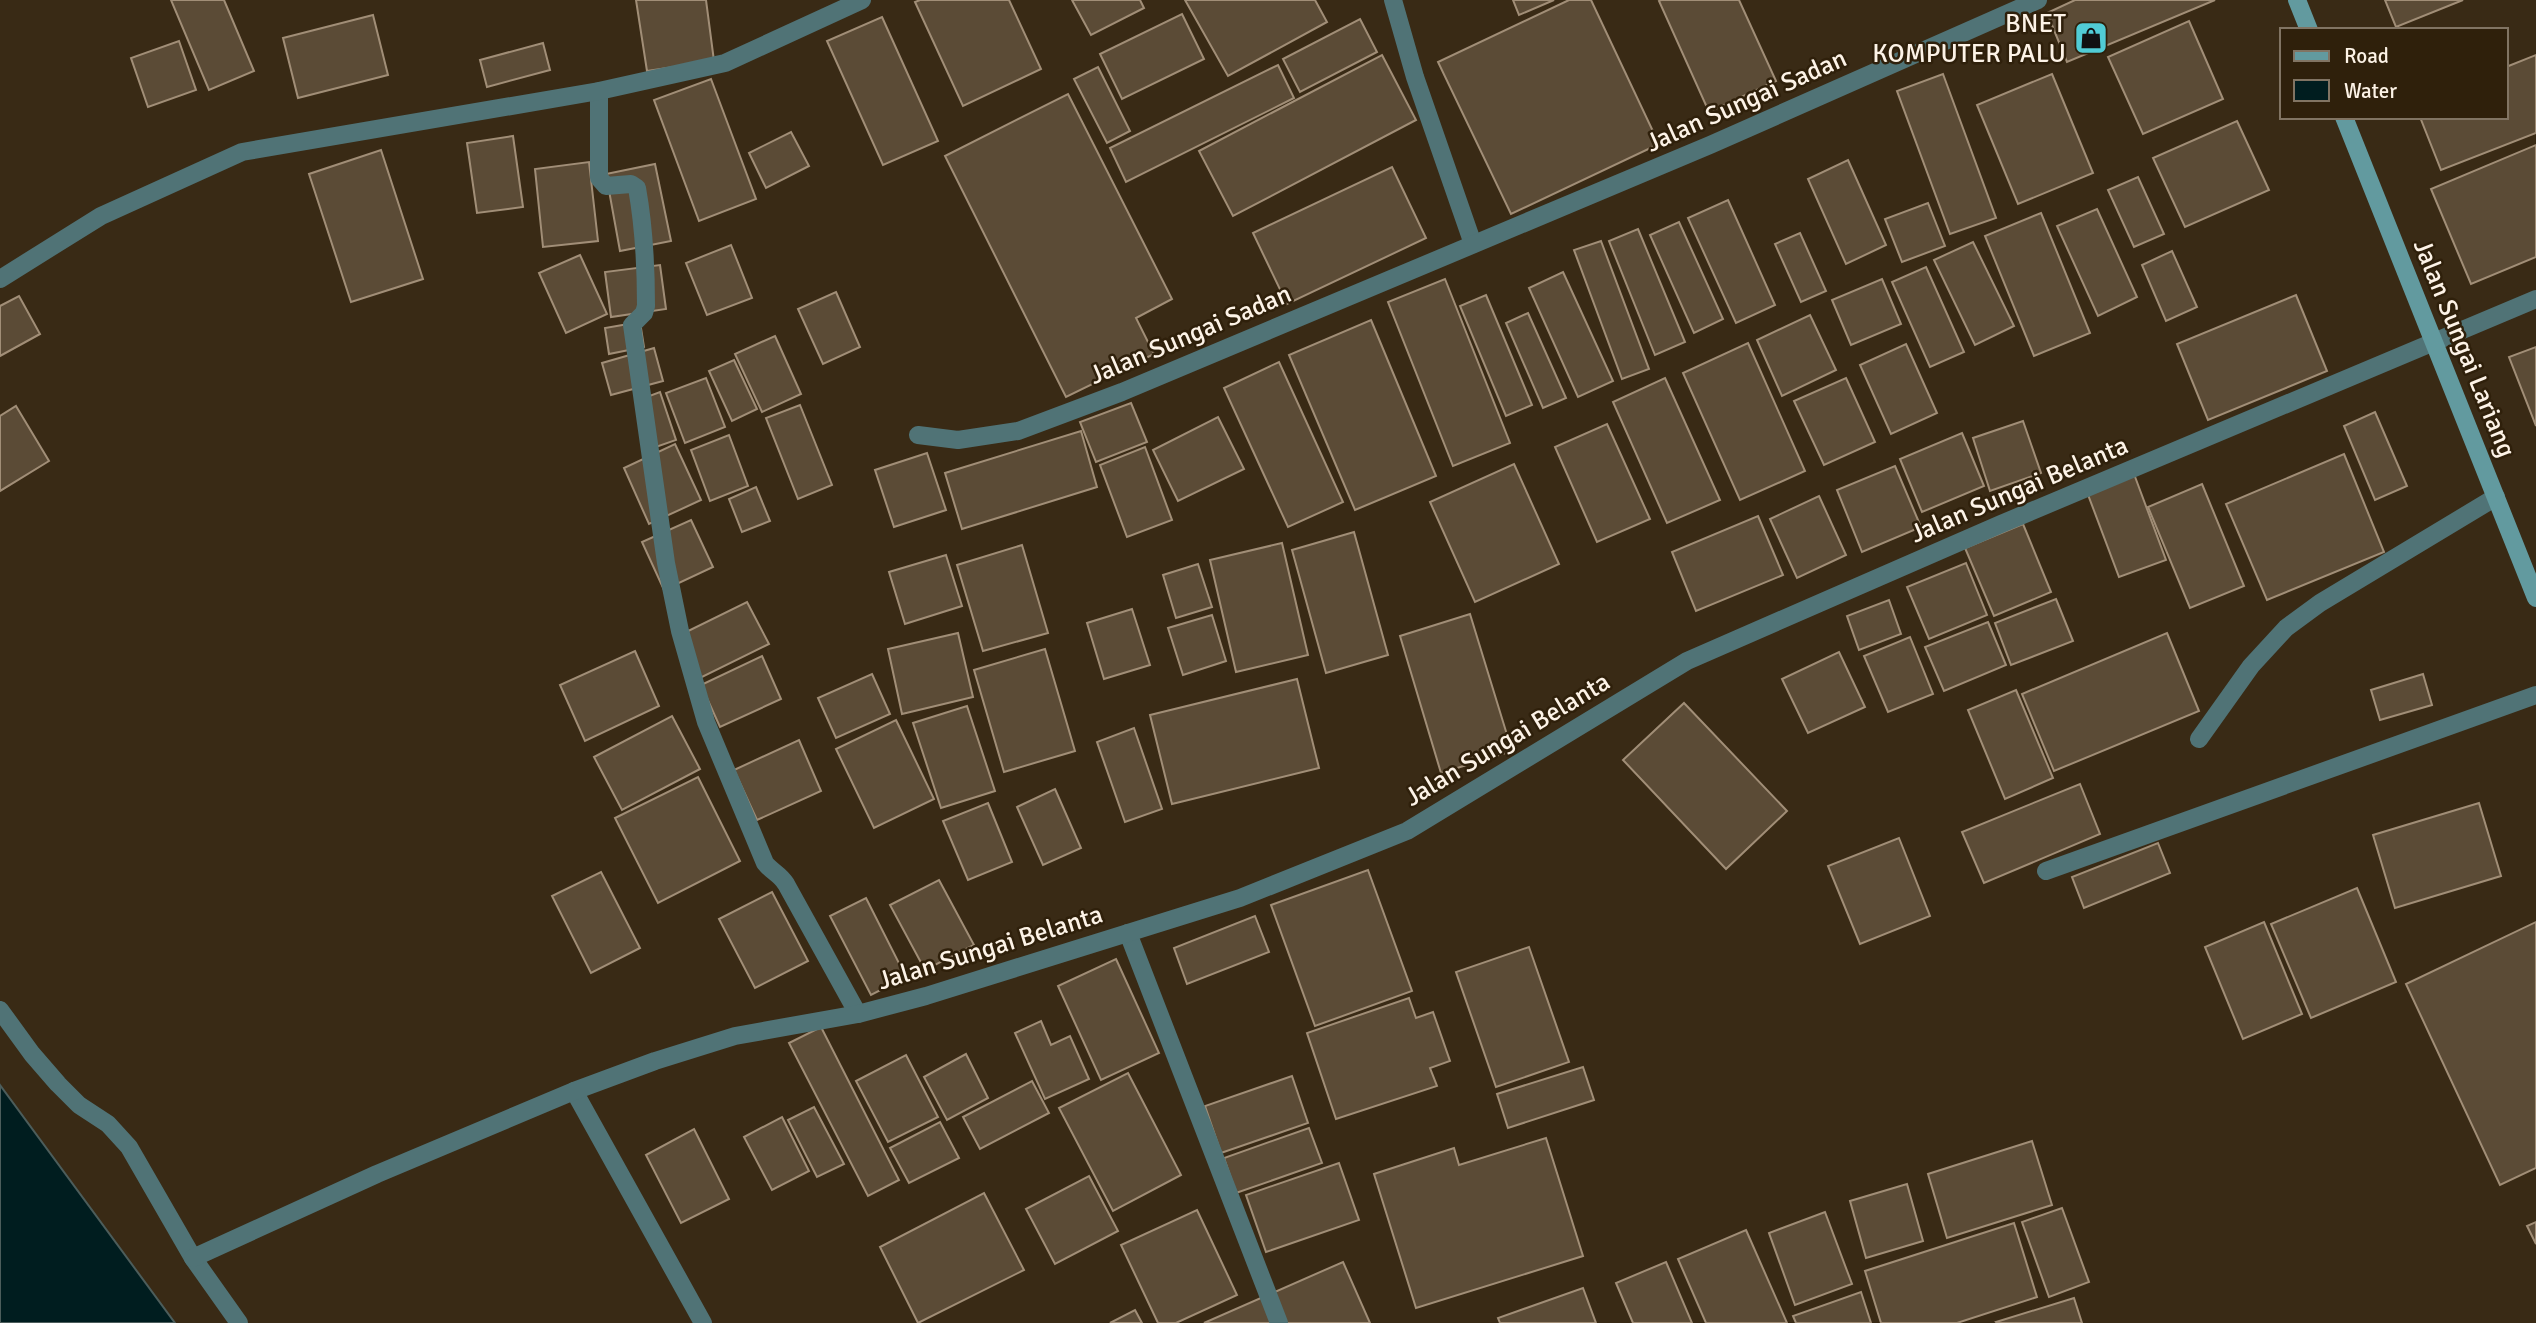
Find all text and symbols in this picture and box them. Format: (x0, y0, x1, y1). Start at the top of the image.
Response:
place label: BNET KOMPUTER PALU (1872, 8, 2066, 70)
shop icon: BNET KOMPUTER PALU (2072, 19, 2110, 57)
legend (2280, 28, 2508, 119)
street label: Jalan Sungai Sadan (1641, 42, 1852, 159)
text: Road (2344, 43, 2389, 69)
text: Water (2344, 78, 2397, 104)
street label: Jalan Sungai Lariang (2406, 235, 2522, 462)
street label: Jalan Sungai Sadan (1085, 278, 1296, 392)
street label: Jalan Sungai Belanta (1906, 430, 2133, 550)
street label: Jalan Sungai Belanta (1399, 666, 1616, 814)
street label: Jalan Sungai Belanta (874, 899, 1107, 997)

